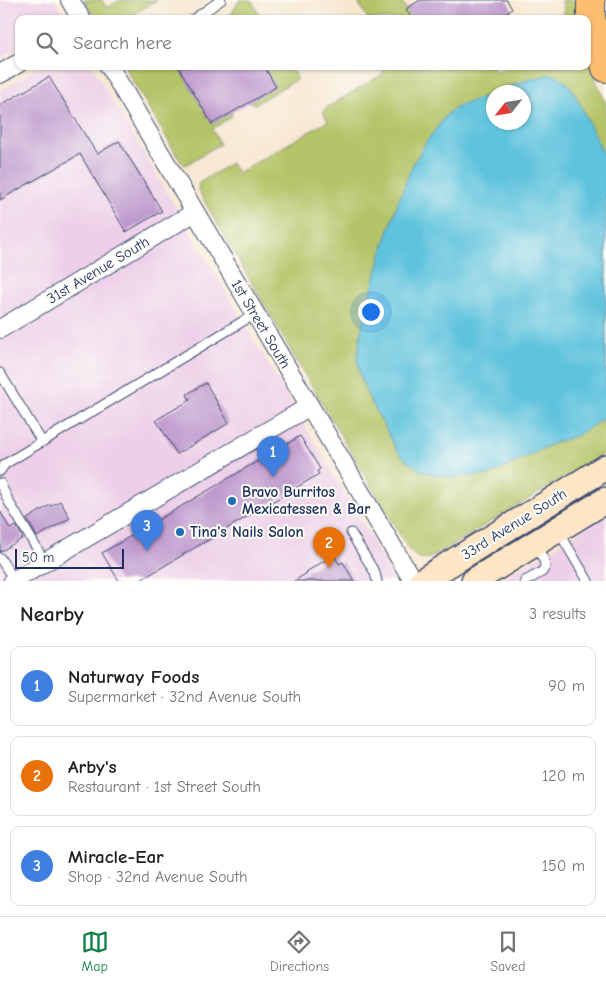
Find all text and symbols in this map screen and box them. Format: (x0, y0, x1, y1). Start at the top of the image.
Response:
search box (15, 15, 591, 70)
icon: search (33, 29, 61, 57)
text: Search here (73, 32, 172, 54)
north arrow (486, 85, 531, 130)
street label: 31st Avenue South (44, 232, 152, 308)
street label: 1st Street South (227, 276, 295, 372)
your location (358, 299, 384, 325)
pin: 1 (257, 436, 289, 477)
place label: Bravo Burritos Mexicatessen & Bar (242, 483, 370, 518)
street label: 33rd Avenue South (458, 484, 570, 564)
marker: Bravo Burritos Mexicatessen & Bar (226, 495, 238, 507)
pin: 3 (131, 510, 163, 551)
place label: Tina's Nails Salon (190, 523, 304, 541)
marker: Tina's Nails Salon (174, 526, 186, 538)
pin: 2 (313, 527, 345, 568)
scale bar (15, 546, 124, 569)
text: 50 m (22, 549, 54, 566)
text: Nearby (20, 602, 84, 626)
text: 3 results (529, 605, 586, 623)
text: Naturway Foods (68, 666, 199, 688)
text: 1 (34, 677, 40, 695)
text: 90 m (548, 677, 585, 695)
text: Supermarket · 32nd Avenue South (68, 688, 301, 706)
text: Arby's (68, 756, 117, 778)
text: 2 (33, 767, 41, 785)
text: 120 m (542, 767, 585, 785)
text: Restaurant · 1st Street South (68, 778, 261, 796)
text: Miracle-Ear (68, 846, 164, 868)
text: 3 (33, 857, 41, 875)
text: 150 m (542, 857, 585, 875)
text: Shop · 32nd Avenue South (68, 868, 248, 886)
tab: Map (81, 928, 109, 975)
tab: Directions (270, 928, 329, 975)
tab: Saved (490, 928, 525, 975)

